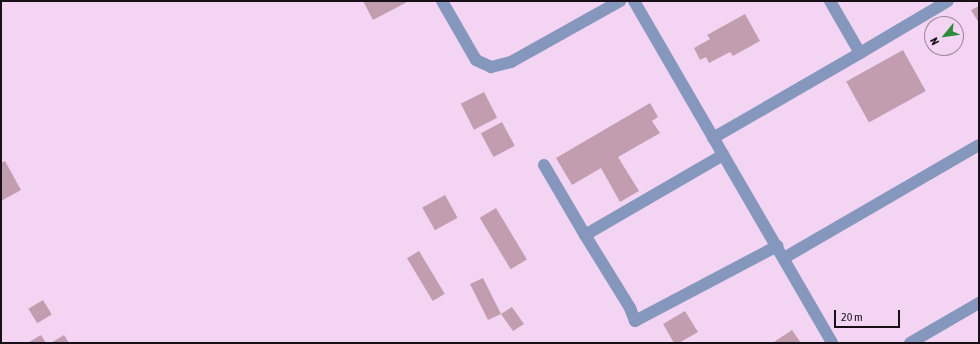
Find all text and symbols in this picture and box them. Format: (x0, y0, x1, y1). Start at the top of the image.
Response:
north arrow (924, 16, 964, 56)
text: N (928, 36, 941, 47)
scale bar (836, 302, 902, 328)
text: 20 m (841, 310, 863, 324)

